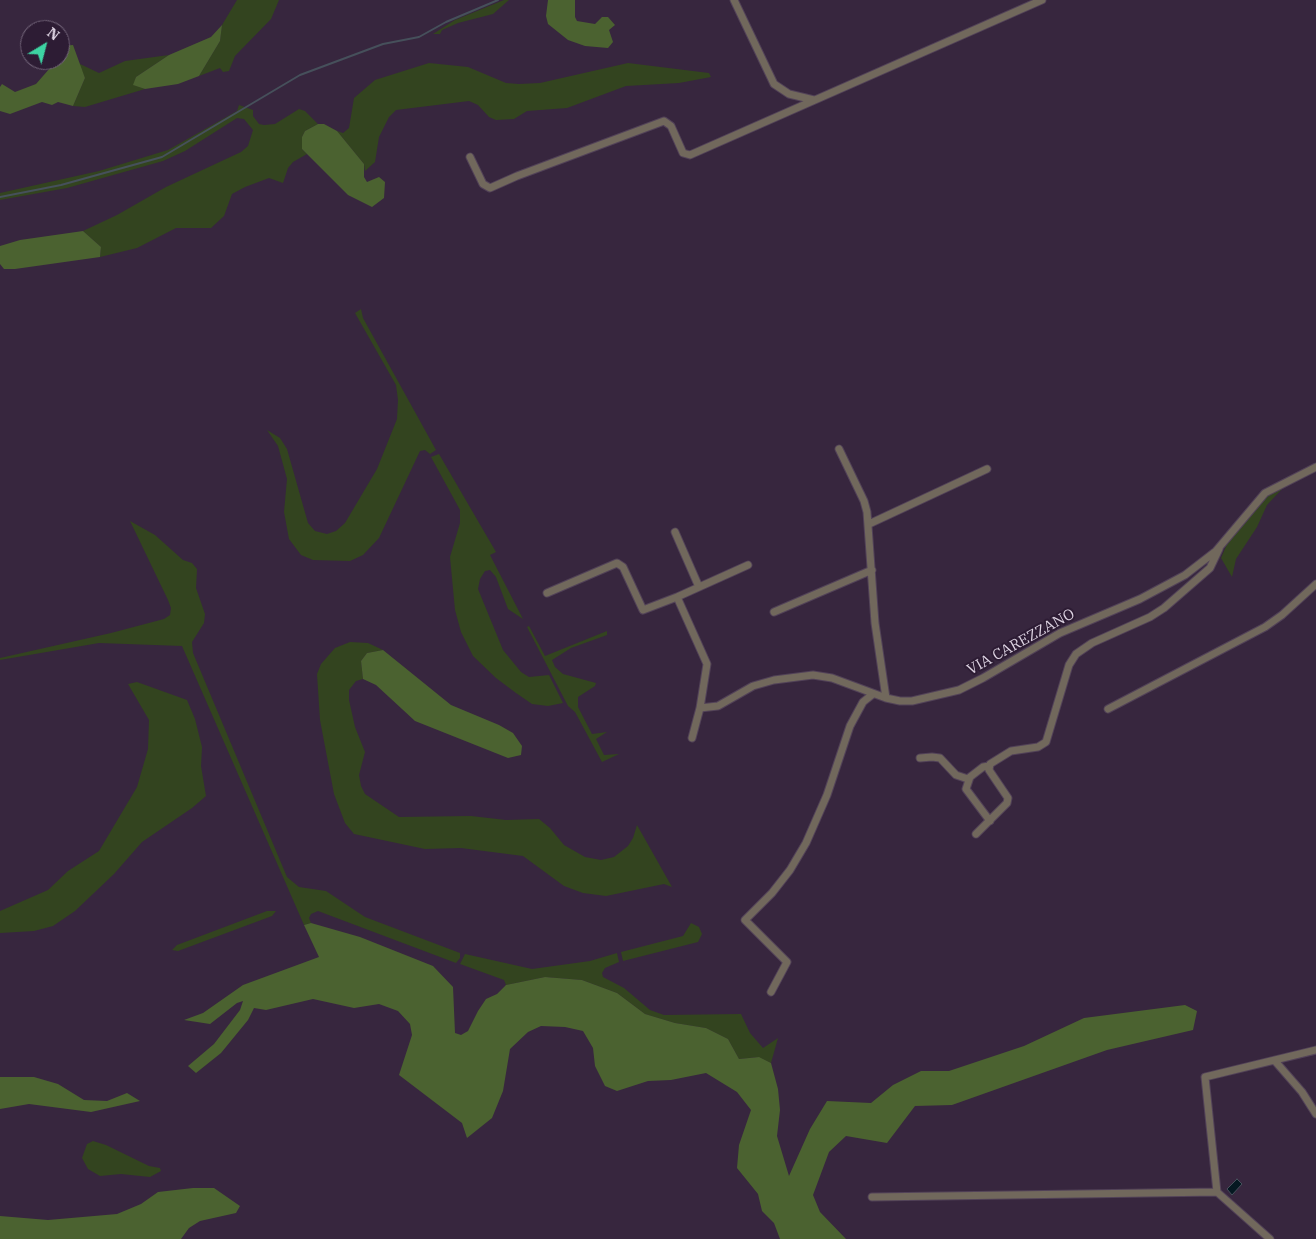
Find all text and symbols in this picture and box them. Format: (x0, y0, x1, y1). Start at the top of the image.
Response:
north arrow (20, 20, 70, 70)
text: N (44, 23, 63, 44)
street label: VIA CAREZZANO (964, 605, 1078, 679)

